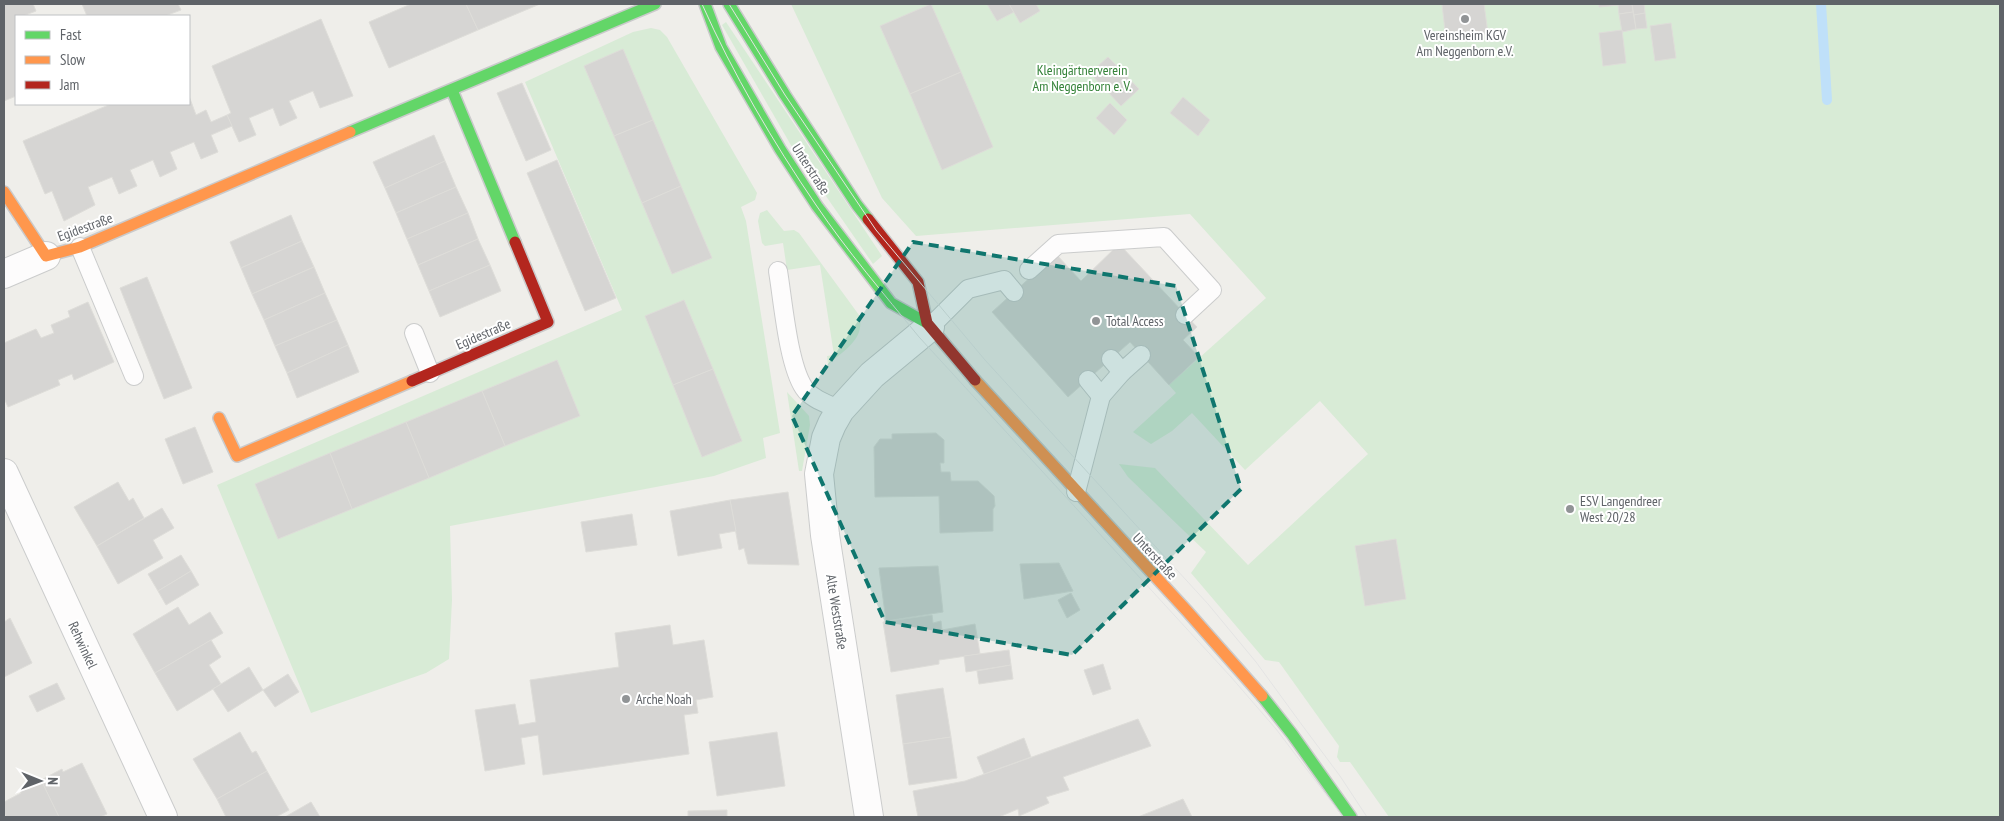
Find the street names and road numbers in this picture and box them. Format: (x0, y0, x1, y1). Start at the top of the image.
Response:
street label: Unterstraße (788, 140, 834, 198)
street label: Egidestraße (55, 209, 115, 245)
street label: Egidestraße (453, 314, 513, 354)
street label: Unterstraße (1129, 529, 1181, 583)
street label: Alte Weststraße (822, 573, 852, 651)
street label: Rehwinkel (64, 619, 102, 672)

